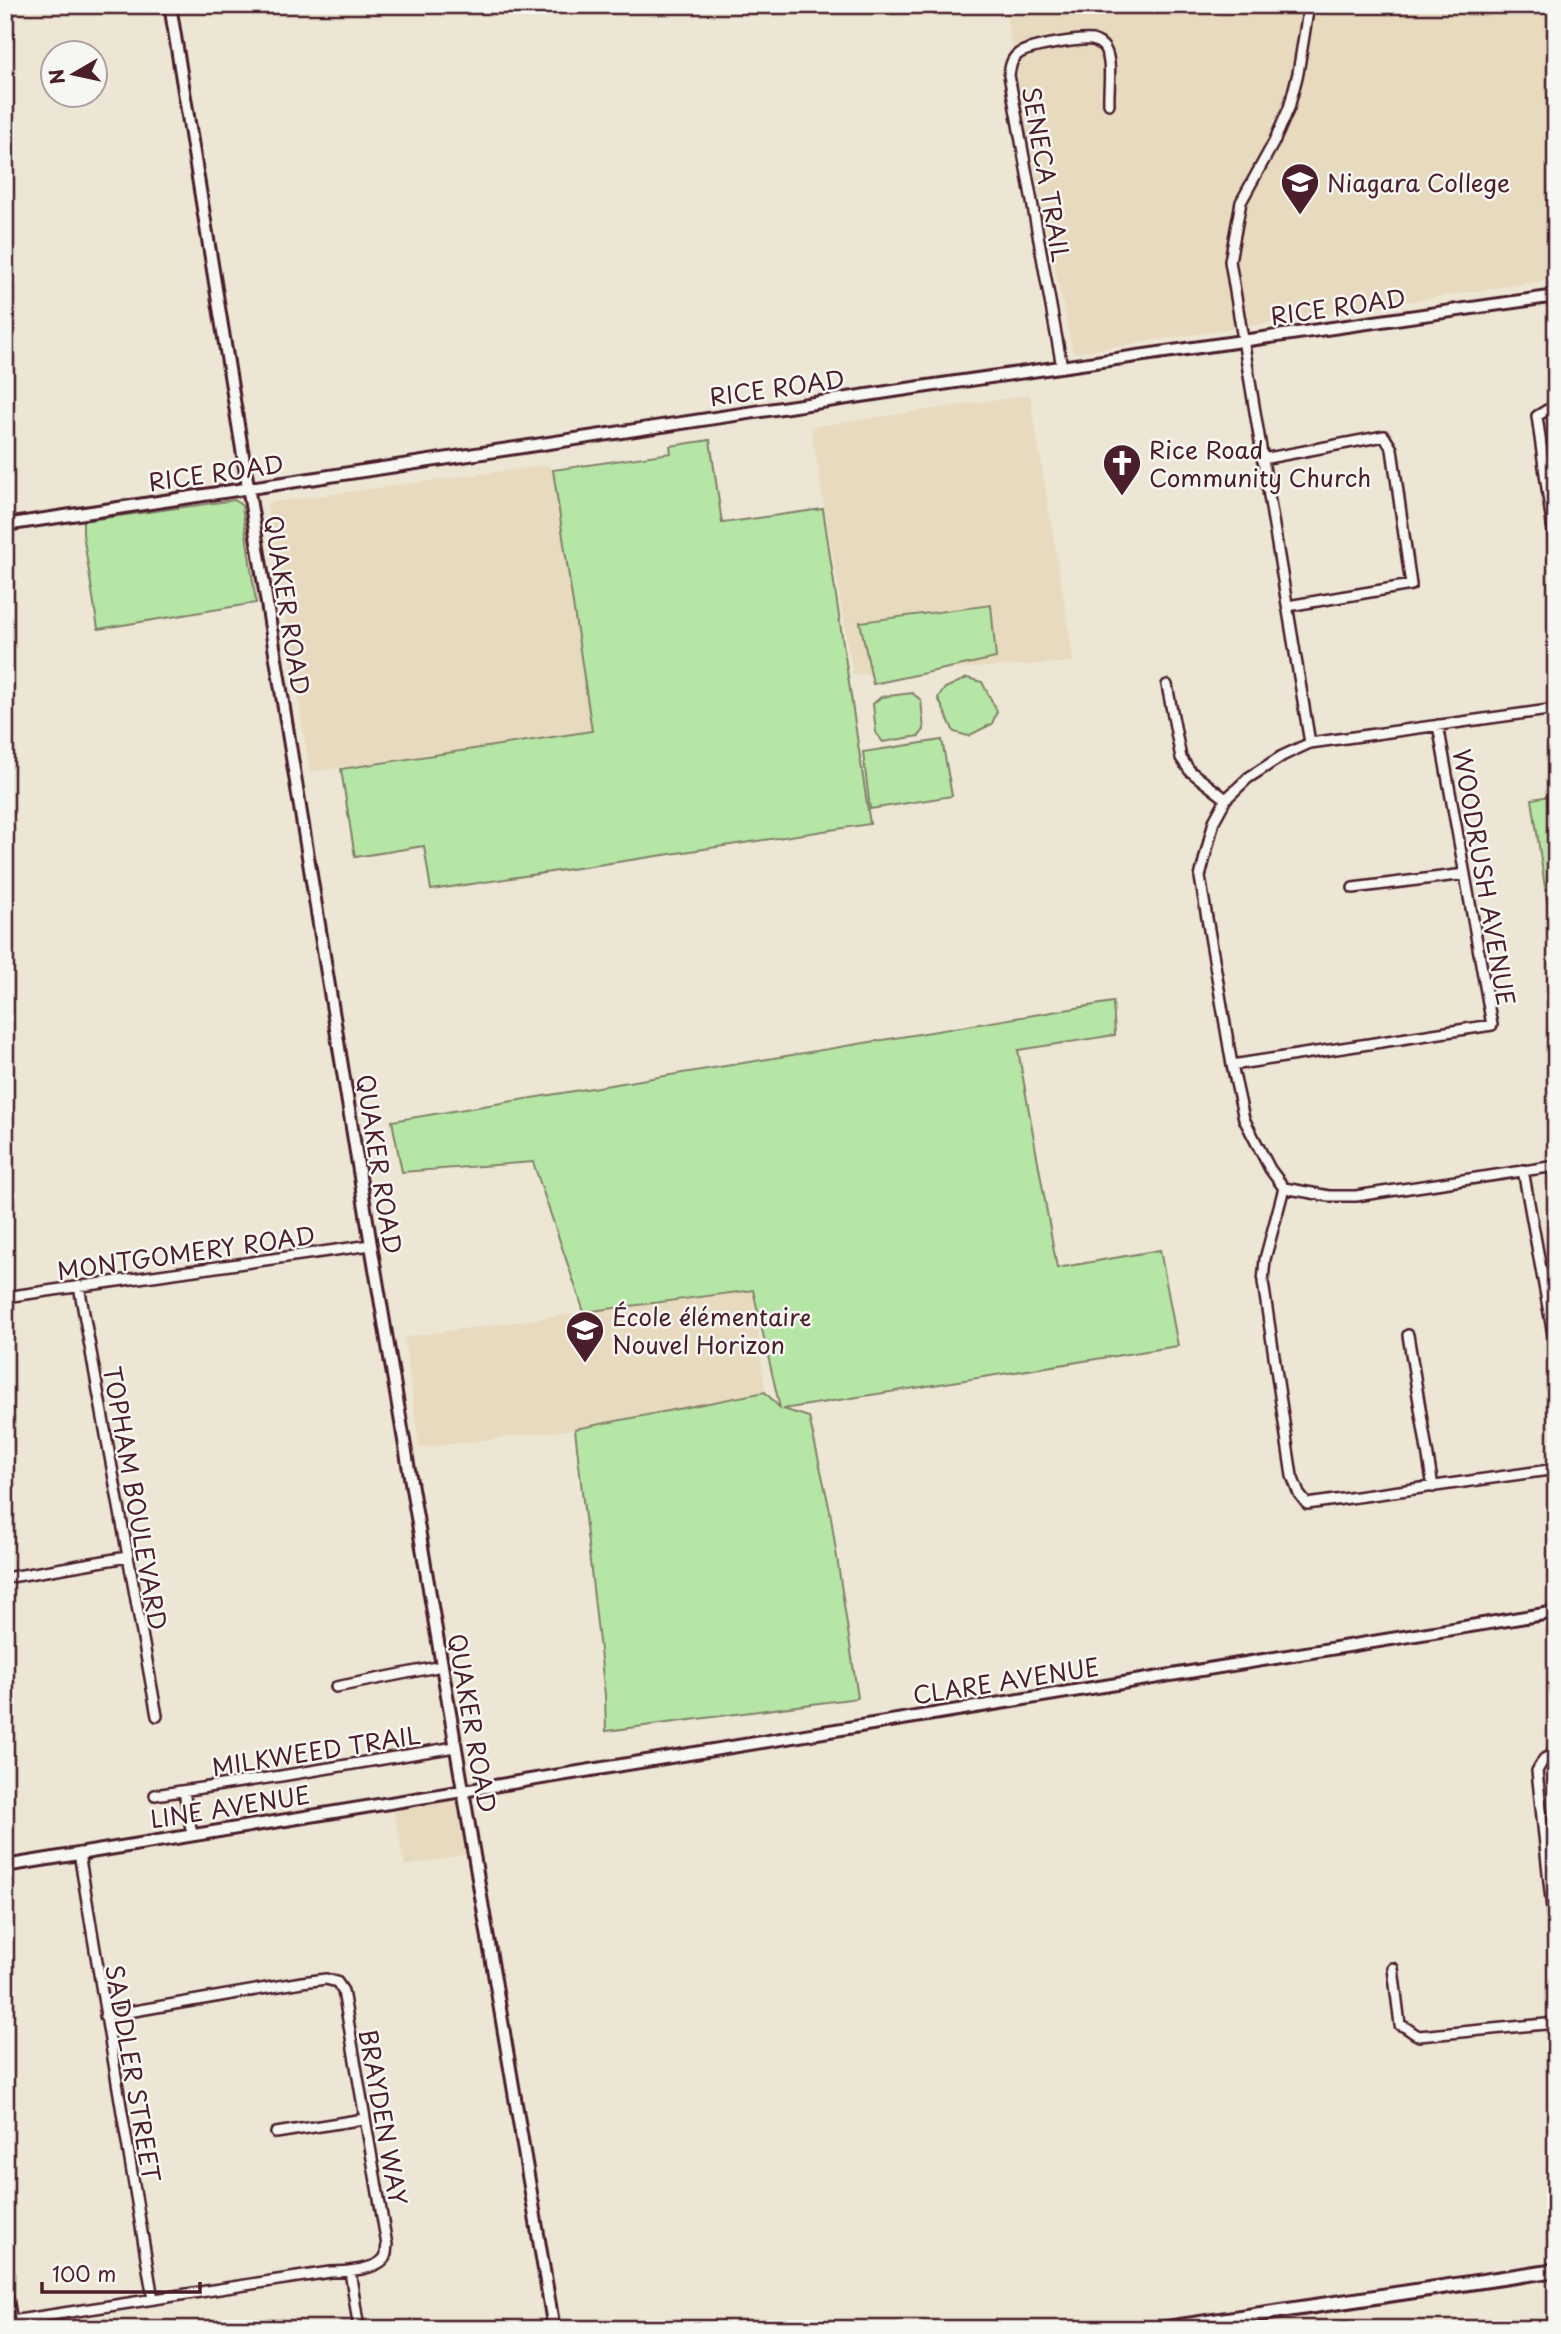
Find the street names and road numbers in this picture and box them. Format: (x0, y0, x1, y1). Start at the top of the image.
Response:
street label: SENECA TRAIL (1014, 83, 1080, 265)
street label: RICE ROAD (1268, 279, 1408, 333)
street label: RICE ROAD (707, 360, 847, 414)
street label: RICE ROAD (146, 445, 286, 499)
street label: QUAKER ROAD (256, 513, 320, 697)
street label: WOODRUSH AVENUE (1445, 746, 1525, 1008)
street label: QUAKER ROAD (348, 1072, 412, 1256)
street label: MONTGOMERY ROAD (55, 1216, 317, 1288)
street label: TOPHAM BOULEVARD (95, 1363, 177, 1633)
street label: QUAKER ROAD (440, 1631, 506, 1815)
street label: CLARE AVENUE (910, 1647, 1102, 1713)
street label: MILKWEED TRAIL (209, 1716, 423, 1784)
street label: LINE AVENUE (147, 1776, 313, 1836)
street label: SADDLER STREET (97, 1961, 171, 2185)
street label: BRAYDEN WAY (351, 2026, 417, 2208)

